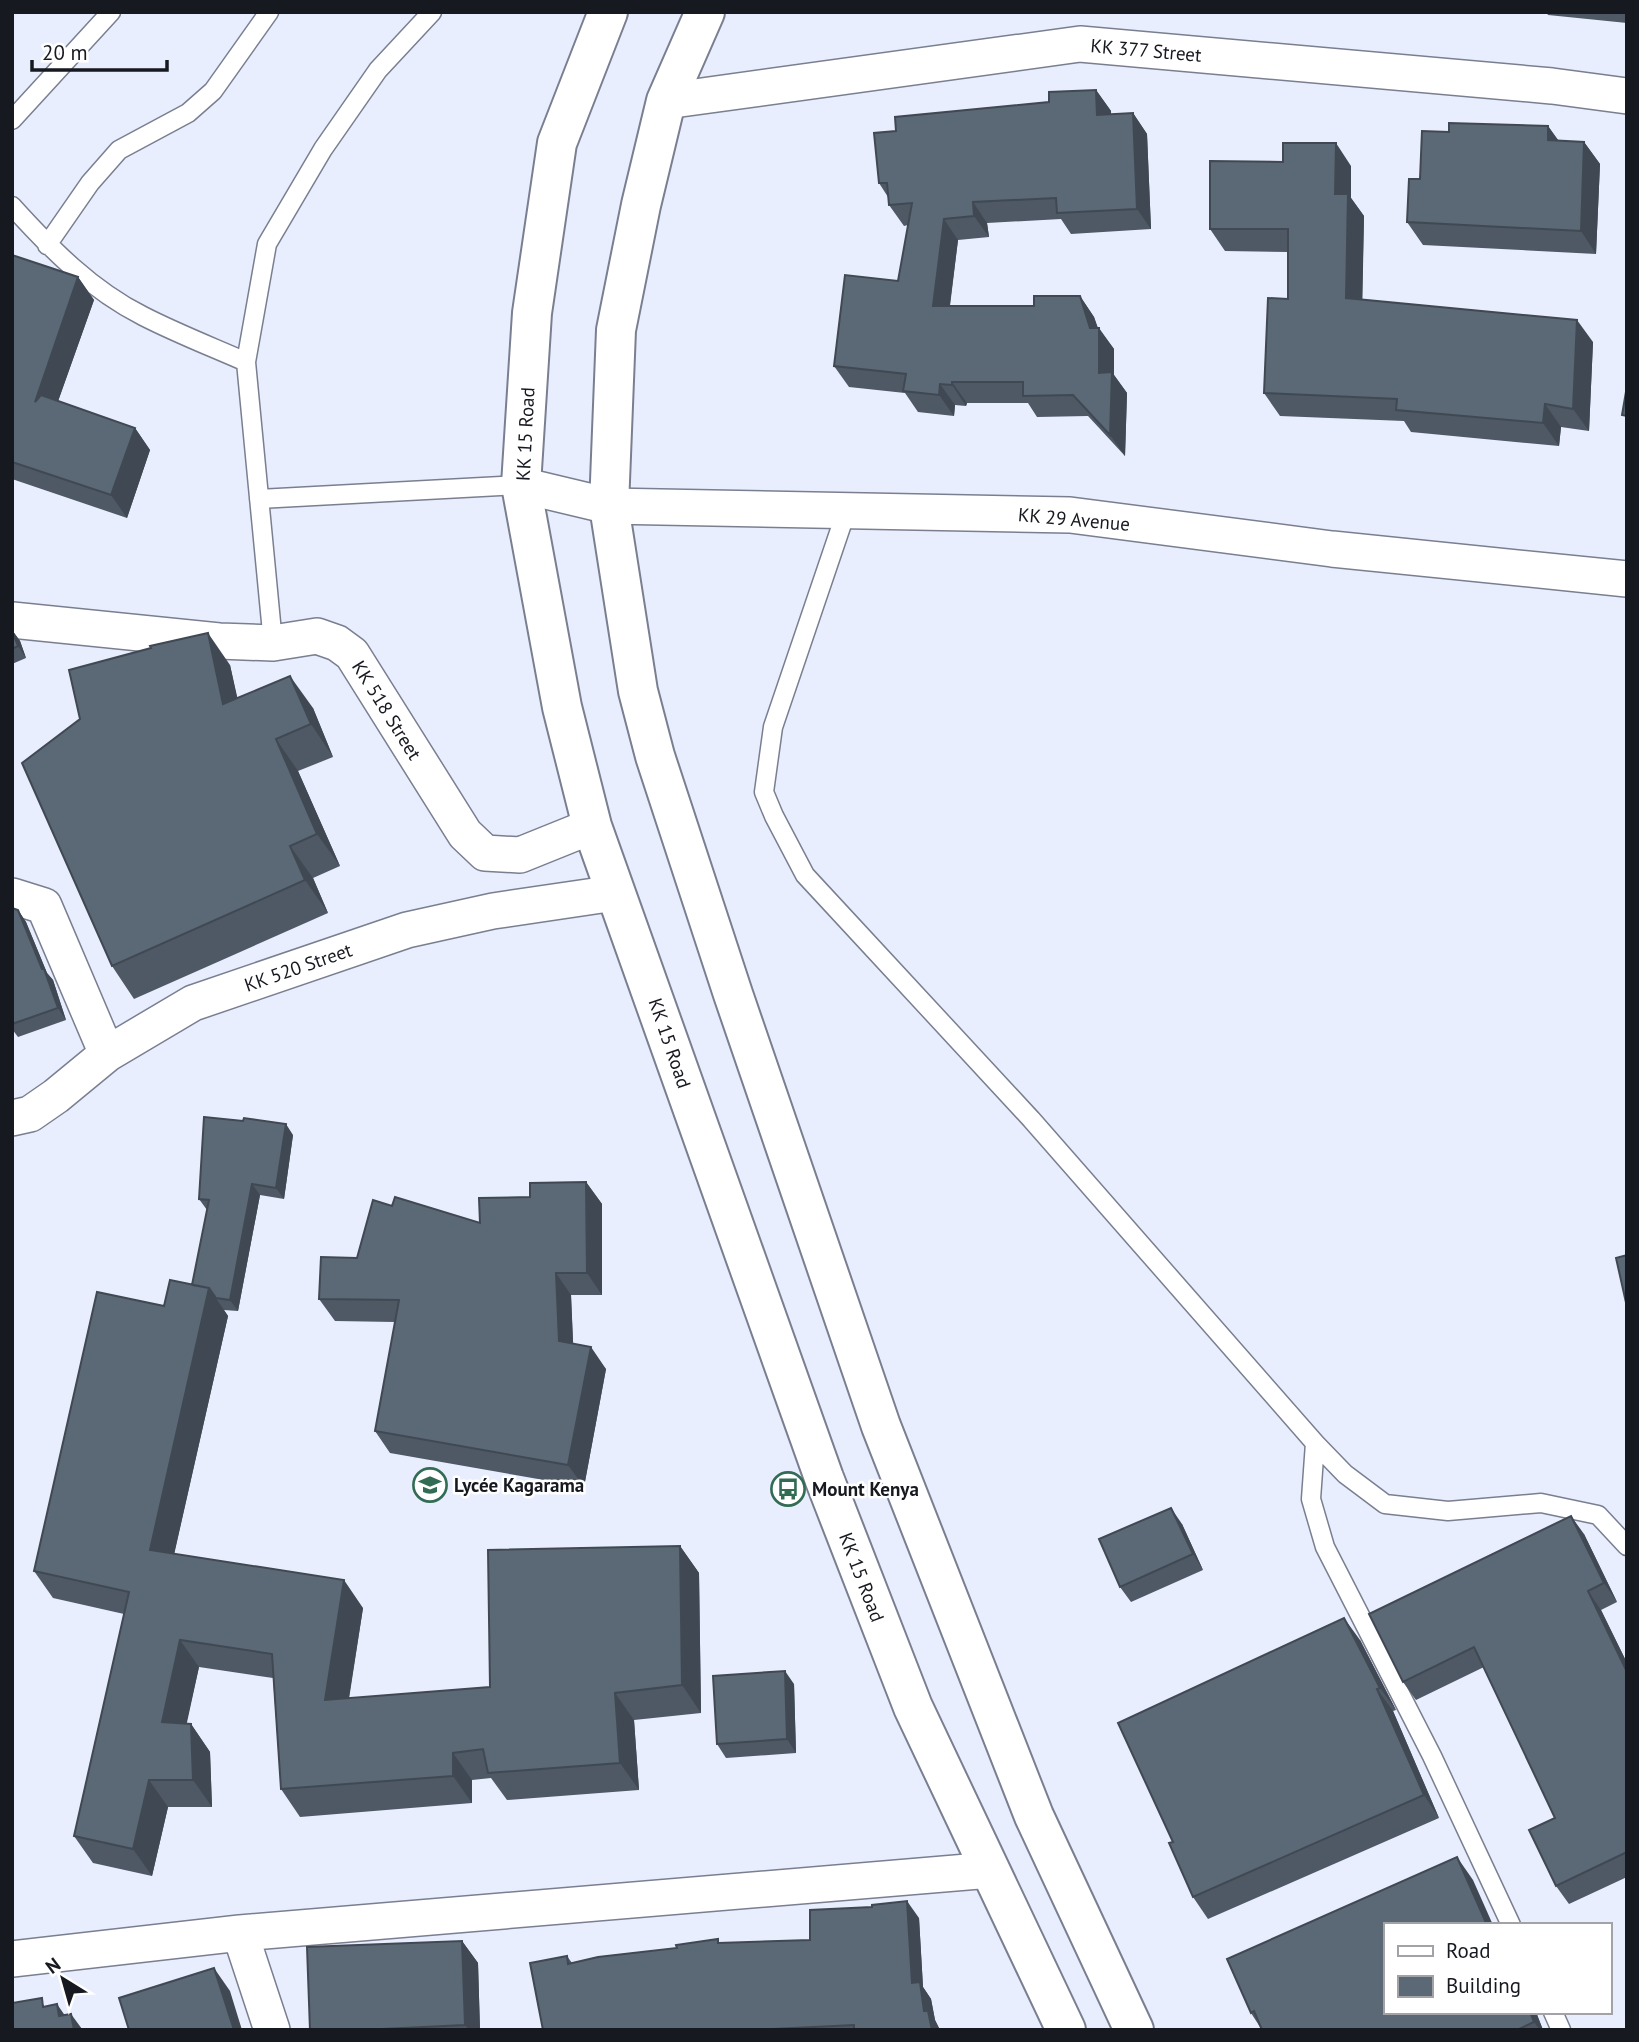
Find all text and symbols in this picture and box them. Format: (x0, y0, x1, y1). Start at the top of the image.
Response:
scale bar (32, 28, 166, 72)
street label: KK 377 Street (1090, 33, 1203, 67)
text: 20 m (42, 39, 88, 66)
street label: KK 15 Road (511, 387, 539, 481)
street label: KK 29 Avenue (1017, 502, 1131, 536)
street label: KK 518 Street (347, 656, 427, 764)
street label: KK 520 Street (241, 937, 356, 997)
street label: KK 15 Road (643, 995, 697, 1091)
school or university icon: Lycée Kagarama (411, 1466, 449, 1504)
bus stop icon: Mount Kenya (769, 1470, 807, 1508)
place label: Lycée Kagarama (454, 1473, 584, 1497)
place label: Mount Kenya (812, 1477, 919, 1501)
street label: KK 15 Road (834, 1529, 890, 1625)
legend (1384, 1923, 1611, 2014)
text: Road (1446, 1937, 1490, 1964)
north arrow (28, 1944, 98, 2014)
text: N (41, 1952, 65, 1979)
text: Building (1446, 1972, 1521, 1999)

